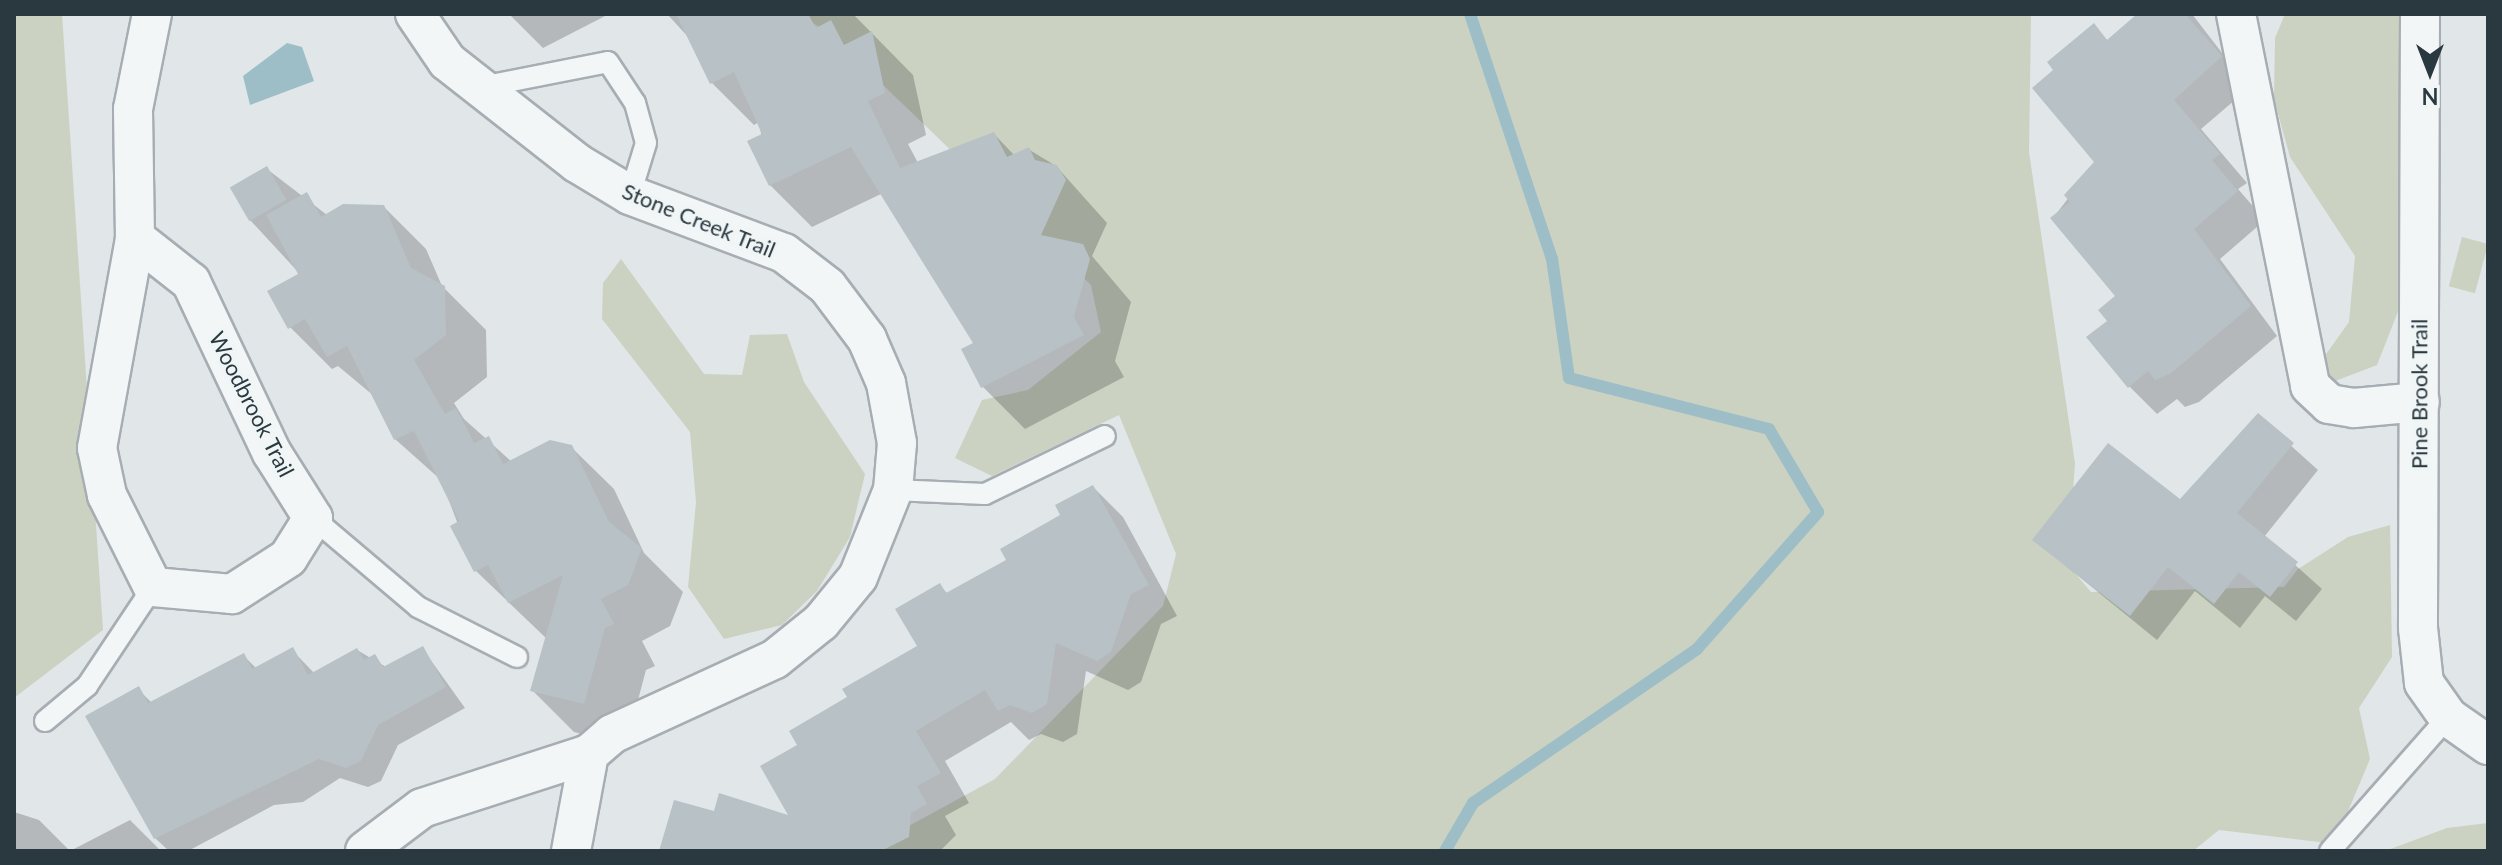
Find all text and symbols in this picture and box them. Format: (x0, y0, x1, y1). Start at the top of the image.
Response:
north arrow (2390, 32, 2470, 112)
text: N (2422, 83, 2438, 110)
street label: Stone Creek Trail (618, 177, 780, 263)
street label: Pine Brook Trail (2406, 318, 2432, 470)
street label: Woodbrook Trail (204, 327, 300, 481)

